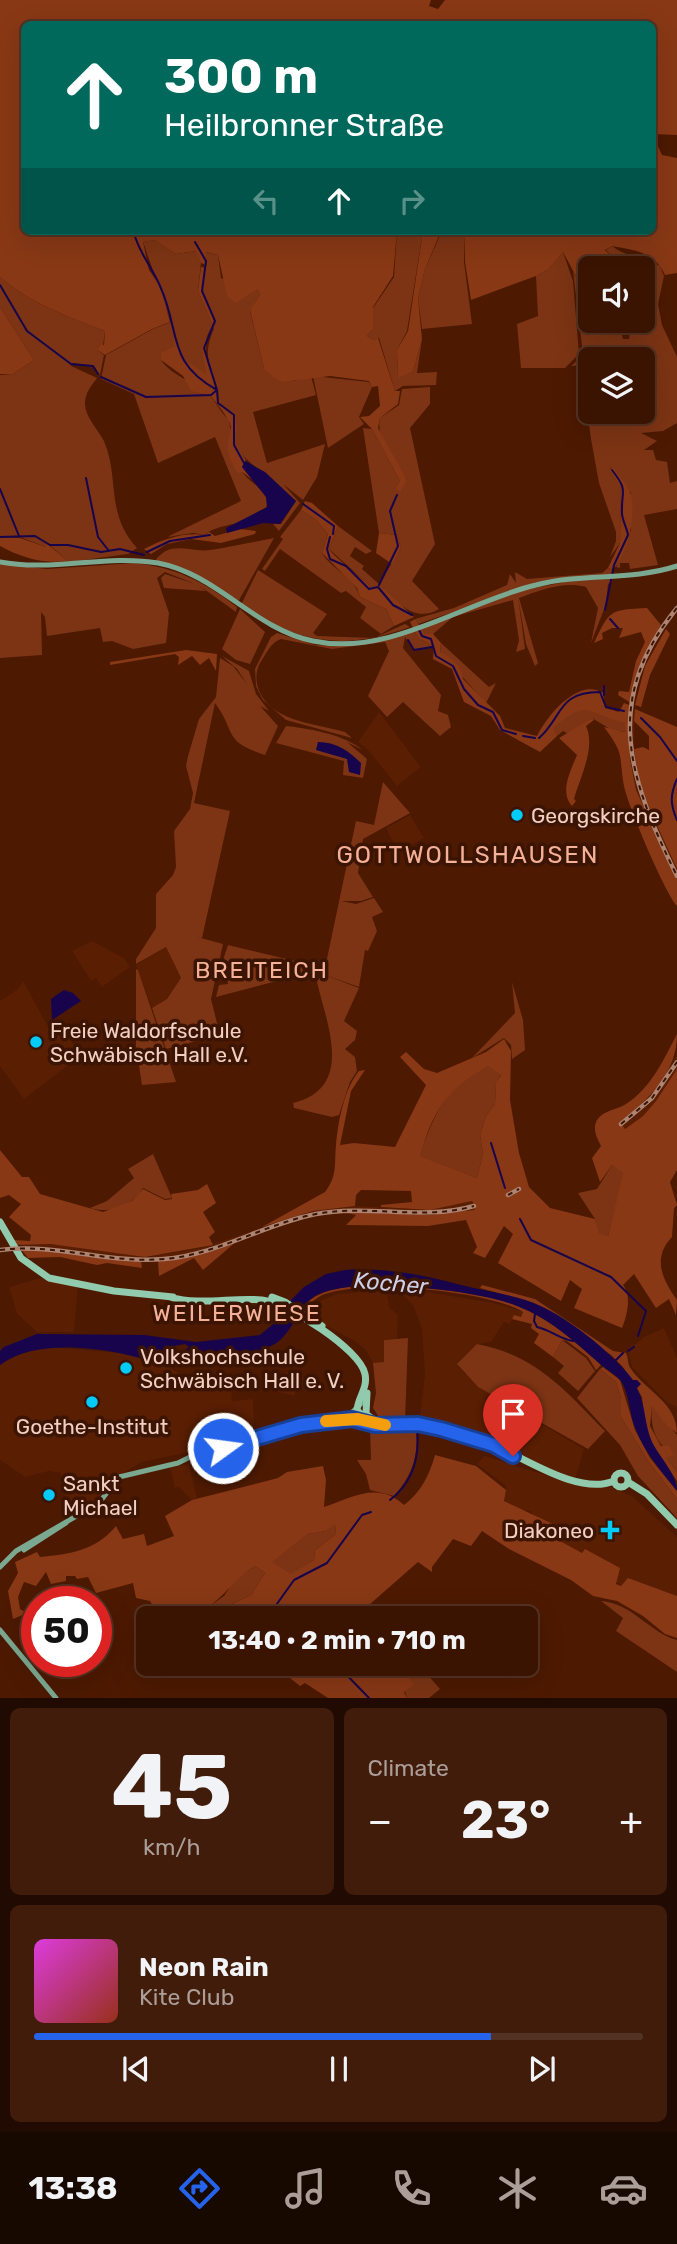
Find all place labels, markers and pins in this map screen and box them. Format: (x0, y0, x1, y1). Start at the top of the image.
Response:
place label: Georgskirche (531, 803, 660, 828)
marker: Georgskirche (509, 807, 525, 823)
place label: Freie Waldorfschule Schwäbisch Hall e.V. (50, 1018, 248, 1067)
marker: Freie Waldorfschule Schwäbisch Hall e.V. (28, 1034, 44, 1050)
place label: Volkshochschule Schwäbisch Hall e. V. (140, 1344, 344, 1393)
marker: Volkshochschule Schwäbisch Hall e. V. (118, 1360, 134, 1376)
pin (483, 1384, 543, 1456)
marker: Goethe-Institut (84, 1394, 100, 1410)
place label: Goethe-Institut (16, 1414, 168, 1439)
place label: Sankt Michael (63, 1471, 138, 1520)
marker: Sankt Michael (41, 1487, 57, 1503)
place label: Diakoneo (504, 1518, 594, 1543)
marker: Diakoneo (600, 1520, 620, 1540)

